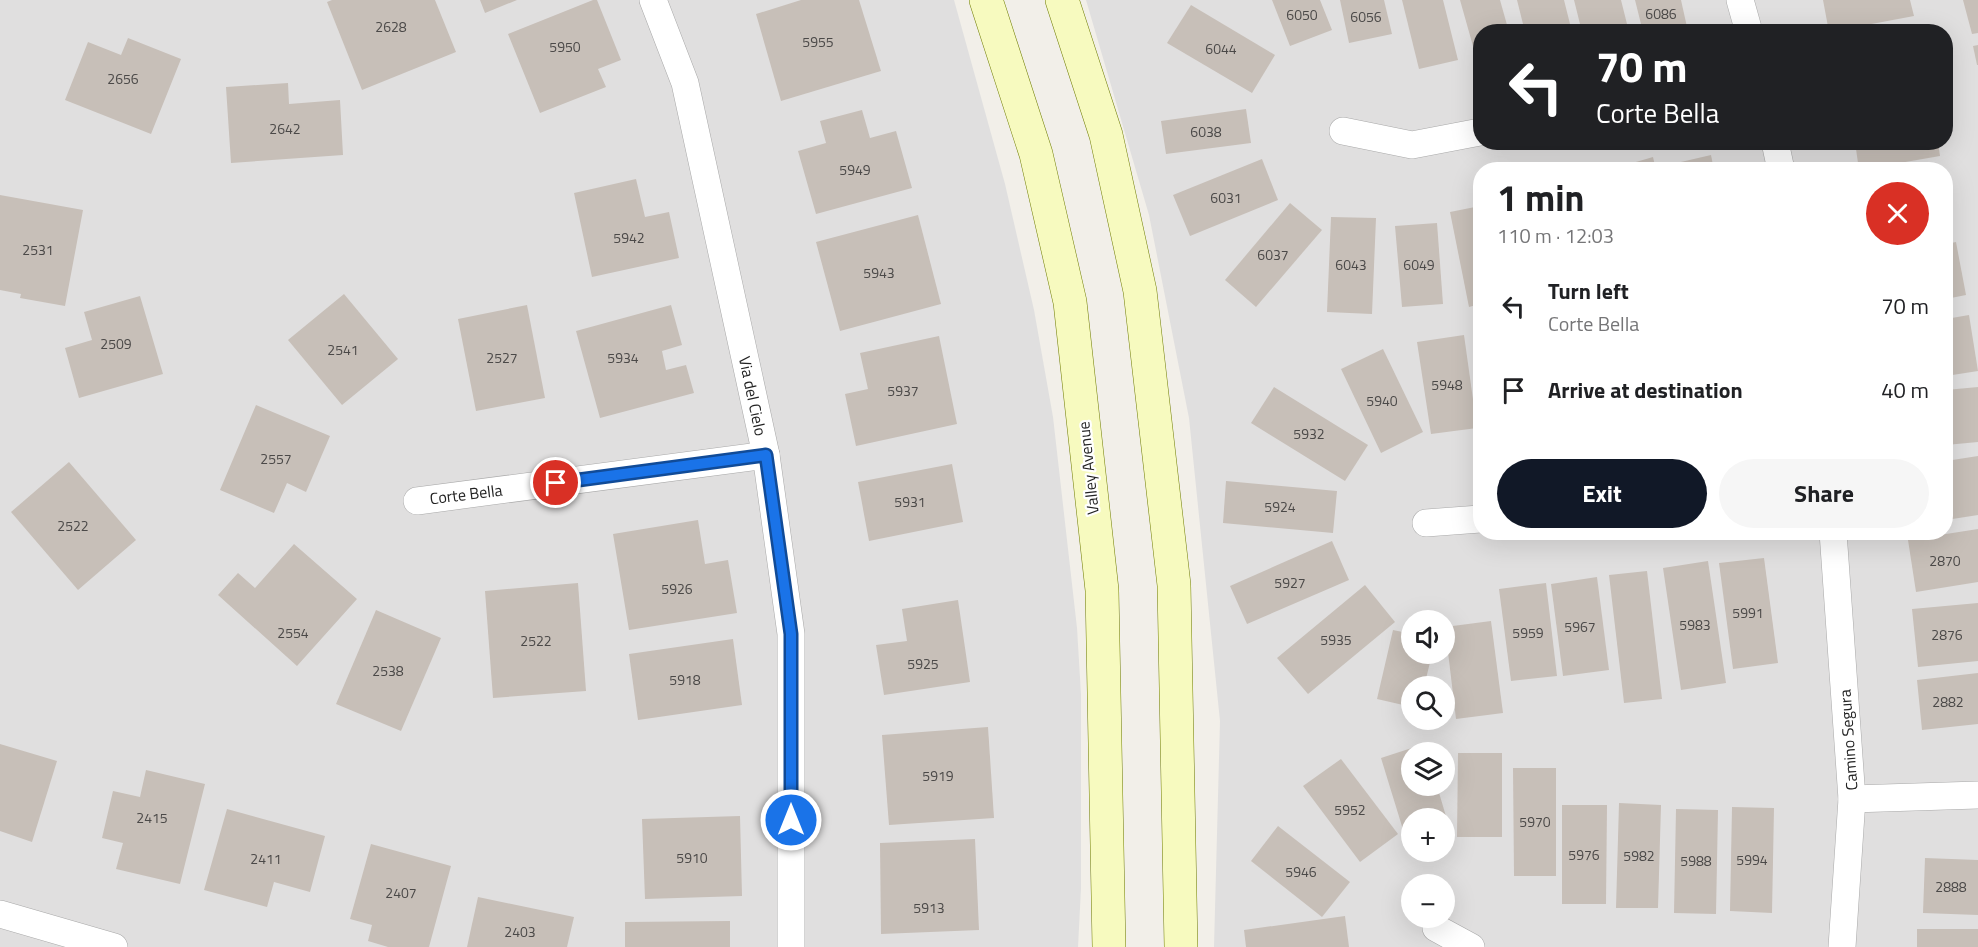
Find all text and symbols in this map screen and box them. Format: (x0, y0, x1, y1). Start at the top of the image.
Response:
house number: 6086 (1645, 3, 1677, 24)
house number: 6050 (1286, 4, 1318, 25)
house number: 6056 (1350, 6, 1382, 27)
house number: 2628 (375, 16, 407, 37)
house number: 5955 (802, 31, 834, 52)
text: 70 m (1596, 34, 1688, 98)
house number: 5950 (549, 36, 581, 57)
house number: 6044 (1205, 38, 1237, 59)
icon: left (1497, 48, 1575, 126)
house number: 2656 (107, 68, 139, 89)
text: Corte Bella (1596, 92, 1719, 133)
house number: 2642 (269, 118, 301, 139)
house number: 6038 (1190, 121, 1222, 142)
house number: 5949 (839, 159, 871, 180)
text: 1 min (1497, 170, 1584, 225)
button: close (1866, 182, 1929, 245)
house number: 6031 (1210, 187, 1242, 208)
text: 110 m · 12:03 (1497, 220, 1614, 251)
house number: 5942 (613, 227, 645, 248)
house number: 2531 (22, 239, 54, 260)
house number: 6037 (1257, 244, 1289, 265)
house number: 6043 (1335, 254, 1367, 275)
house number: 6049 (1403, 254, 1435, 275)
house number: 5943 (863, 262, 895, 283)
text: Turn left (1548, 274, 1629, 308)
text: 70 m (1881, 289, 1929, 323)
icon: left (1497, 290, 1530, 323)
text: Corte Bella (1548, 308, 1639, 339)
house number: 2509 (100, 333, 132, 354)
house number: 2541 (327, 339, 359, 360)
house number: 2527 (486, 347, 518, 368)
house number: 5934 (607, 347, 639, 368)
street label: Via del Cielo (733, 354, 773, 438)
text: Arrive at destination (1548, 373, 1743, 407)
text: 40 m (1881, 373, 1929, 407)
house number: 5948 (1431, 374, 1463, 395)
icon: arrive (1497, 374, 1530, 407)
house number: 5937 (887, 380, 919, 401)
house number: 5940 (1366, 390, 1398, 411)
street label: Valley Avenue (1071, 420, 1105, 516)
house number: 5932 (1293, 423, 1325, 444)
house number: 2557 (260, 448, 292, 469)
pin (530, 457, 581, 508)
button: Exit (1497, 459, 1707, 528)
button: Share (1719, 459, 1929, 528)
icon: arrive (539, 466, 572, 499)
street label: Corte Bella (428, 478, 504, 510)
house number: 5931 (894, 491, 926, 512)
house number: 5924 (1264, 496, 1296, 517)
house number: 2522 (57, 515, 89, 536)
house number: 2870 (1929, 550, 1961, 571)
house number: 5927 (1274, 572, 1306, 593)
house number: 5926 (661, 578, 693, 599)
house number: 5991 (1732, 602, 1764, 623)
map controls (1401, 610, 1455, 928)
button: sound (1401, 610, 1455, 664)
house number: 5983 (1679, 614, 1711, 635)
house number: 5967 (1564, 616, 1596, 637)
house number: 2554 (277, 622, 309, 643)
house number: 5959 (1512, 622, 1544, 643)
house number: 2876 (1931, 624, 1963, 645)
house number: 5935 (1320, 629, 1352, 650)
house number: 2522 (520, 630, 552, 651)
house number: 5925 (907, 653, 939, 674)
house number: 2538 (372, 660, 404, 681)
house number: 5918 (669, 669, 701, 690)
button: search (1401, 676, 1455, 730)
street label: Camino Segura (1832, 689, 1864, 791)
house number: 2882 (1932, 691, 1964, 712)
button: layers (1401, 742, 1455, 796)
house number: 5919 (922, 765, 954, 786)
position arrow (759, 788, 823, 852)
house number: 5952 (1334, 799, 1366, 820)
house number: 2415 (136, 807, 168, 828)
button: + (1401, 808, 1455, 862)
house number: 5970 (1519, 811, 1551, 832)
house number: 5976 (1568, 844, 1600, 865)
house number: 5982 (1623, 845, 1655, 866)
house number: 5910 (676, 847, 708, 868)
house number: 2411 (250, 848, 282, 869)
house number: 5994 (1736, 849, 1768, 870)
house number: 5988 (1680, 850, 1712, 871)
house number: 5946 (1285, 861, 1317, 882)
button: − (1401, 874, 1455, 928)
house number: 2888 (1935, 876, 1967, 897)
house number: 2407 (385, 882, 417, 903)
house number: 5913 (913, 897, 945, 918)
house number: 2403 (504, 921, 536, 942)

